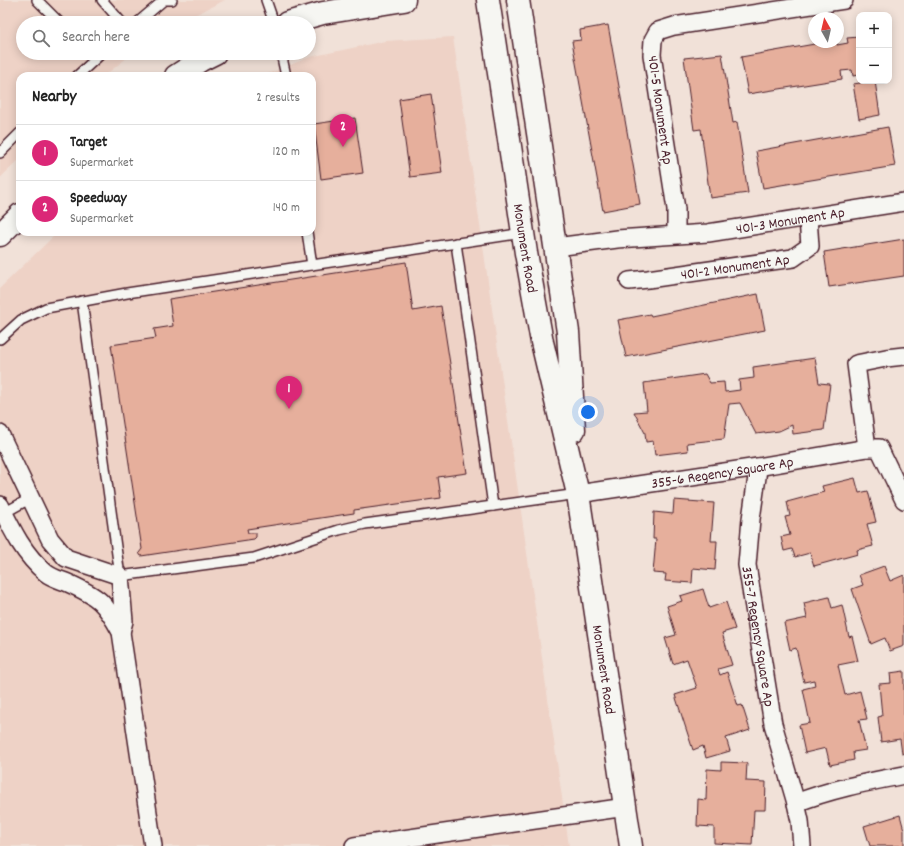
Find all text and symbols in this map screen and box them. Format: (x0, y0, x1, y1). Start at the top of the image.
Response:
north arrow (808, 12, 844, 48)
map controls (856, 12, 892, 84)
button: + (856, 12, 892, 48)
search box (16, 16, 316, 60)
icon: search (30, 27, 52, 49)
text: Search here (62, 27, 130, 49)
button: − (856, 48, 892, 84)
street label: 401-5 Monument Ap (640, 54, 678, 166)
text: Nearby (32, 86, 76, 110)
text: 2 results (256, 89, 300, 108)
pin: 2 (330, 114, 356, 147)
text: Target (70, 132, 107, 154)
text: 1 (44, 143, 46, 162)
text: 120 m (272, 143, 300, 162)
text: Supermarket (70, 154, 134, 173)
text: Speedway (70, 188, 127, 210)
text: 2 (42, 199, 48, 218)
text: 140 m (273, 199, 300, 218)
street label: Monument Road (506, 202, 542, 295)
street label: 401-3 Monument Ap (735, 203, 847, 241)
text: Supermarket (70, 210, 134, 229)
street label: 401-2 Monument Ap (679, 250, 791, 287)
pin: 1 (276, 376, 302, 409)
your location (578, 402, 598, 422)
street label: 355-6 Regency Square Ap (650, 452, 796, 496)
street label: 355-7 Regency Square Ap (734, 565, 779, 709)
street label: Monument Road (585, 624, 620, 716)

